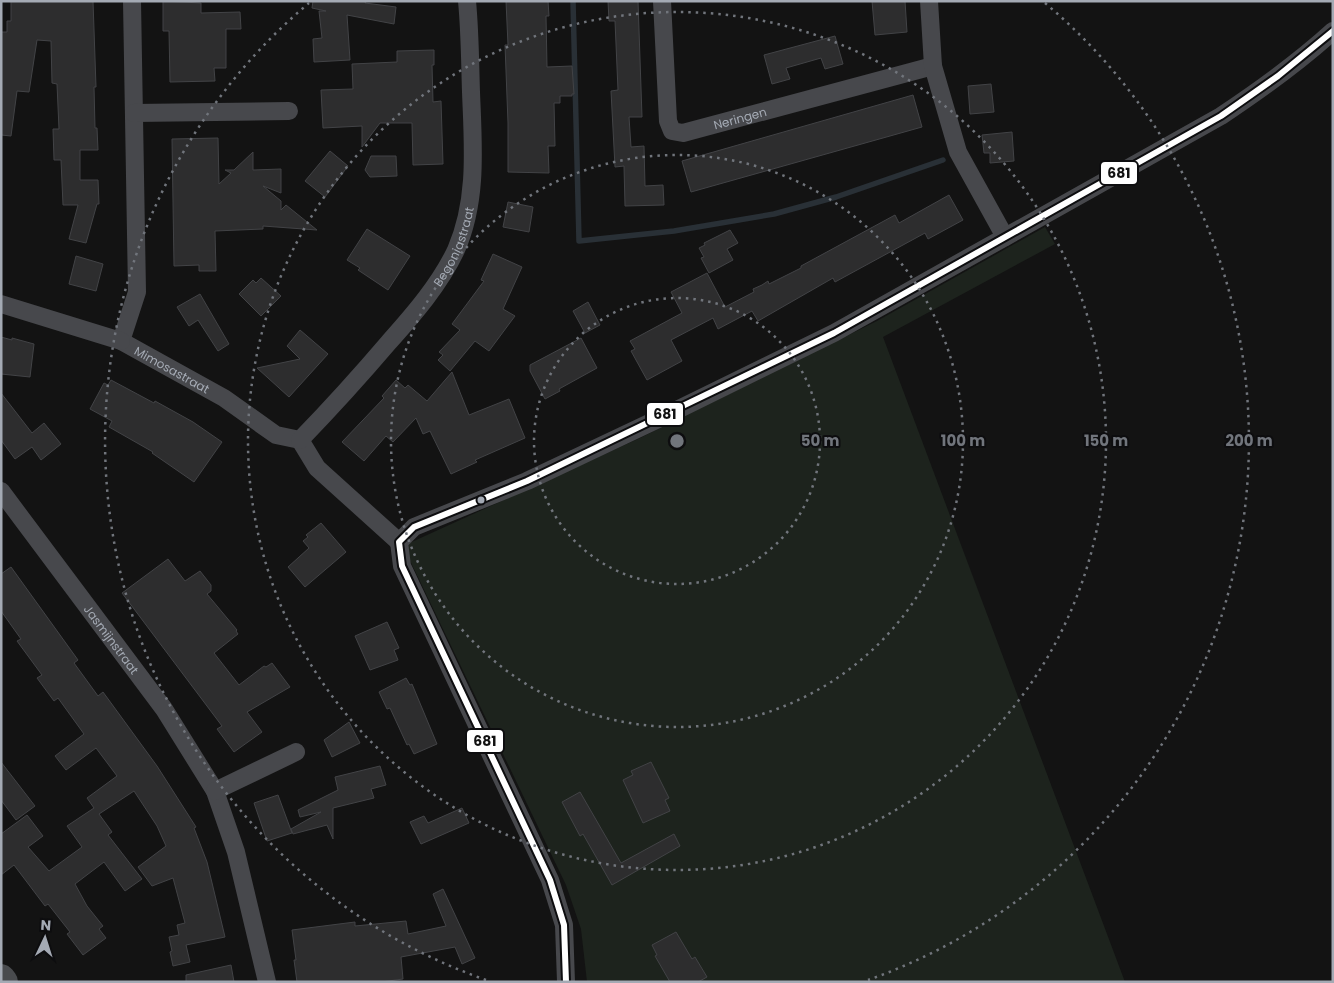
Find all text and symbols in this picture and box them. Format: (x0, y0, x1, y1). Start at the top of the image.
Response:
street label: Neringen (711, 103, 768, 133)
line badge: 681 (1100, 161, 1138, 185)
text: 681 (1107, 163, 1131, 183)
street label: Begoniastraat (429, 205, 477, 289)
street label: Mimosastraat (131, 342, 213, 397)
line badge: 681 (646, 402, 684, 426)
text: 681 (653, 404, 677, 424)
text: 50 m (801, 430, 839, 451)
text: 100 m (941, 430, 985, 451)
text: 150 m (1084, 430, 1128, 451)
text: 200 m (1225, 430, 1273, 451)
centre of rings (668, 432, 686, 450)
unlabelled marker (476, 495, 486, 505)
street label: Jasmijnstraat (80, 601, 143, 677)
line badge: 681 (466, 729, 504, 753)
text: 681 (473, 731, 497, 751)
north arrow (20, 913, 70, 963)
text: N (40, 915, 52, 935)

